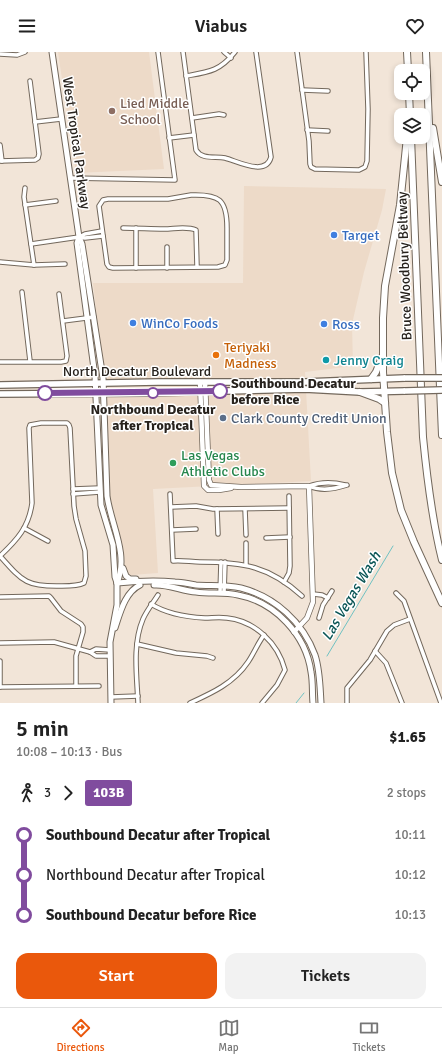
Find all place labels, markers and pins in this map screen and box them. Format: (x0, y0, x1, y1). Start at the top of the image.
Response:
place label: Lied Middle School (120, 95, 189, 128)
marker: Lied Middle School (107, 106, 117, 116)
place label: Target (342, 227, 379, 244)
marker: Target (329, 230, 339, 240)
place label: WinCo Foods (141, 315, 218, 332)
place label: Ross (332, 316, 360, 333)
marker: WinCo Foods (128, 318, 138, 328)
marker: Ross (319, 319, 329, 329)
place label: Teriyaki Madness (224, 339, 277, 372)
marker: Teriyaki Madness (211, 350, 221, 360)
place label: Jenny Craig (334, 352, 404, 369)
marker: Jenny Craig (321, 355, 331, 365)
place label: Southbound Decatur before Rice (231, 375, 356, 408)
marker: Southbound Decatur before Rice (212, 383, 228, 399)
unlabelled marker (37, 385, 53, 401)
marker: Northbound Decatur after Tropical (147, 387, 159, 399)
place label: Northbound Decatur after Tropical (90, 401, 216, 434)
place label: Clark County Credit Union (231, 410, 387, 427)
marker: Clark County Credit Union (218, 413, 228, 423)
place label: Las Vegas Athletic Clubs (181, 447, 265, 480)
marker: Las Vegas Athletic Clubs (168, 458, 178, 468)

